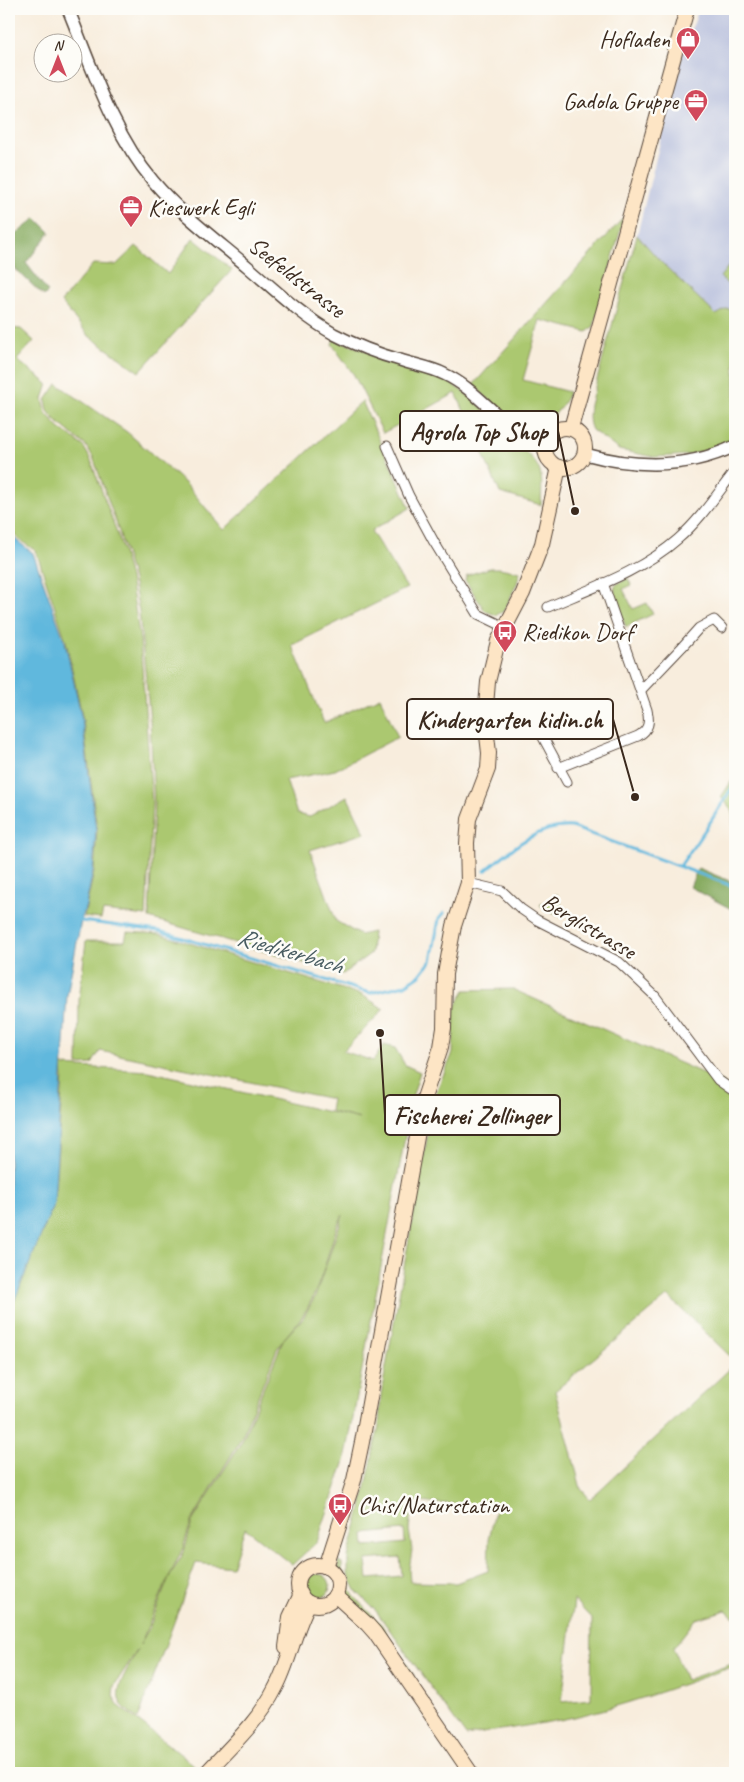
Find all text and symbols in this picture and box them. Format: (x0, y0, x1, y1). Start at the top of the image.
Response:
place label: Hofladen (599, 24, 670, 54)
shop icon: Hofladen (675, 26, 701, 60)
north arrow (32, 32, 82, 82)
text: N (54, 37, 65, 54)
place label: Gadola Gruppe (563, 86, 680, 116)
office icon: Gadola Gruppe (683, 88, 709, 122)
place label: Kieswerk Egli (148, 192, 256, 222)
office icon: Kieswerk Egli (118, 194, 144, 228)
street label: Seefeldstrasse (243, 230, 353, 325)
callout: Agrola Top Shop (400, 411, 558, 451)
text: Agrola Top Shop (410, 416, 550, 448)
place label: Riedikon Dorf (522, 617, 638, 647)
bus stop icon: Riedikon Dorf (492, 619, 518, 653)
callout: Kindergarten kidin.ch (407, 699, 613, 739)
text: Kindergarten kidin.ch (417, 704, 604, 736)
street label: Berglistrasse (536, 886, 644, 967)
water label: Riedikerbach (234, 921, 348, 982)
callout: Fischerei Zollinger (385, 1095, 560, 1135)
text: Fischerei Zollinger (394, 1100, 553, 1132)
place label: Chis/Naturstation (358, 1490, 510, 1520)
bus stop icon: Chis/Naturstation (327, 1492, 353, 1526)

